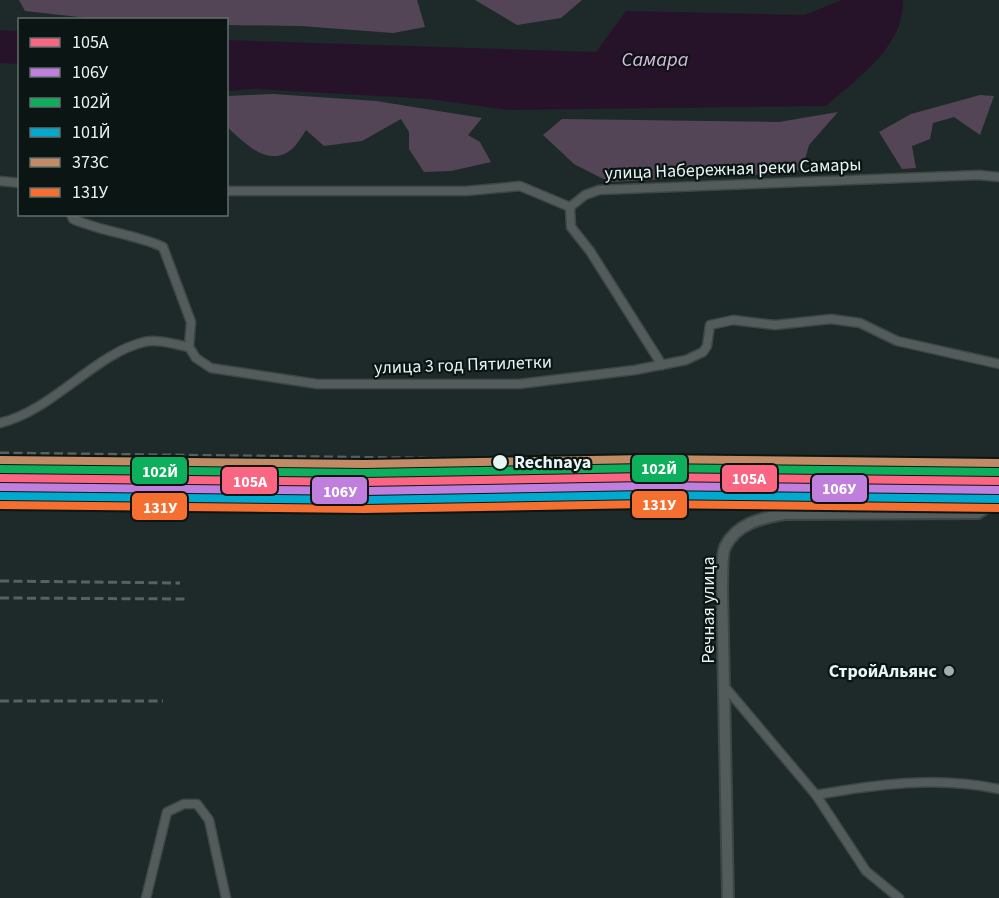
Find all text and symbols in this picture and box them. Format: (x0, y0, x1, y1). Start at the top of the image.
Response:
legend (18, 18, 228, 216)
text: 105А (72, 30, 109, 55)
water label: Самара (622, 46, 689, 74)
text: 106У (72, 60, 109, 85)
text: 102Й (72, 90, 111, 115)
text: 101Й (72, 120, 111, 145)
text: 373C (72, 150, 109, 175)
street label: улица Набережная реки Самары (604, 152, 862, 186)
text: 131У (72, 180, 109, 205)
street label: улица 3 год Пятилетки (374, 349, 552, 381)
place label: Rechnaya (514, 450, 591, 475)
marker: Rechnaya (491, 453, 509, 471)
line badge: 102Й (631, 454, 688, 483)
line badge: 102Й (131, 456, 188, 485)
text: 102Й (641, 458, 677, 480)
text: 102Й (142, 461, 178, 483)
line badge: 105А (721, 464, 778, 493)
line badge: 105А (221, 466, 278, 495)
text: 105А (732, 468, 767, 490)
text: 105А (233, 471, 268, 493)
line badge: 106У (811, 474, 868, 503)
line badge: 106У (311, 476, 368, 505)
text: 106У (822, 478, 856, 500)
text: 106У (323, 481, 357, 503)
line badge: 131У (631, 490, 688, 519)
line badge: 131У (131, 492, 188, 521)
text: 131У (642, 494, 676, 516)
text: 131У (143, 497, 177, 519)
street label: Речная улица (696, 556, 721, 664)
place label: СтройАльянс (829, 659, 938, 684)
marker: СтройАльянс (942, 664, 956, 678)

